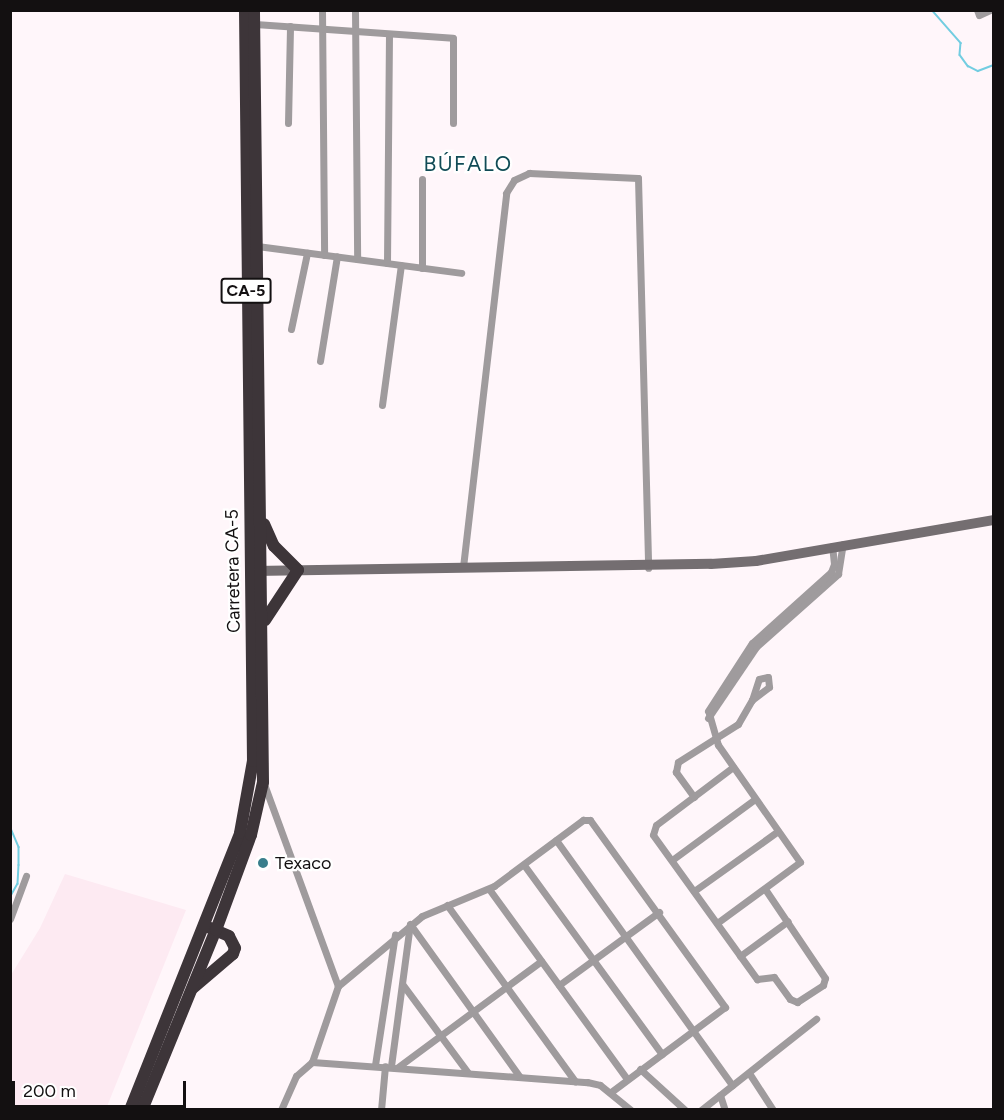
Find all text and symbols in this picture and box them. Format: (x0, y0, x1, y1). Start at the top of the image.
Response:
district label: BÚFALO (423, 151, 513, 177)
road number: CA-5 (220, 278, 272, 304)
street label: Carretera CA-5 (221, 509, 245, 633)
place label: Texaco (275, 852, 331, 874)
marker: Texaco (256, 856, 270, 870)
scale bar (15, 1069, 189, 1107)
text: 200 m (23, 1080, 76, 1102)

